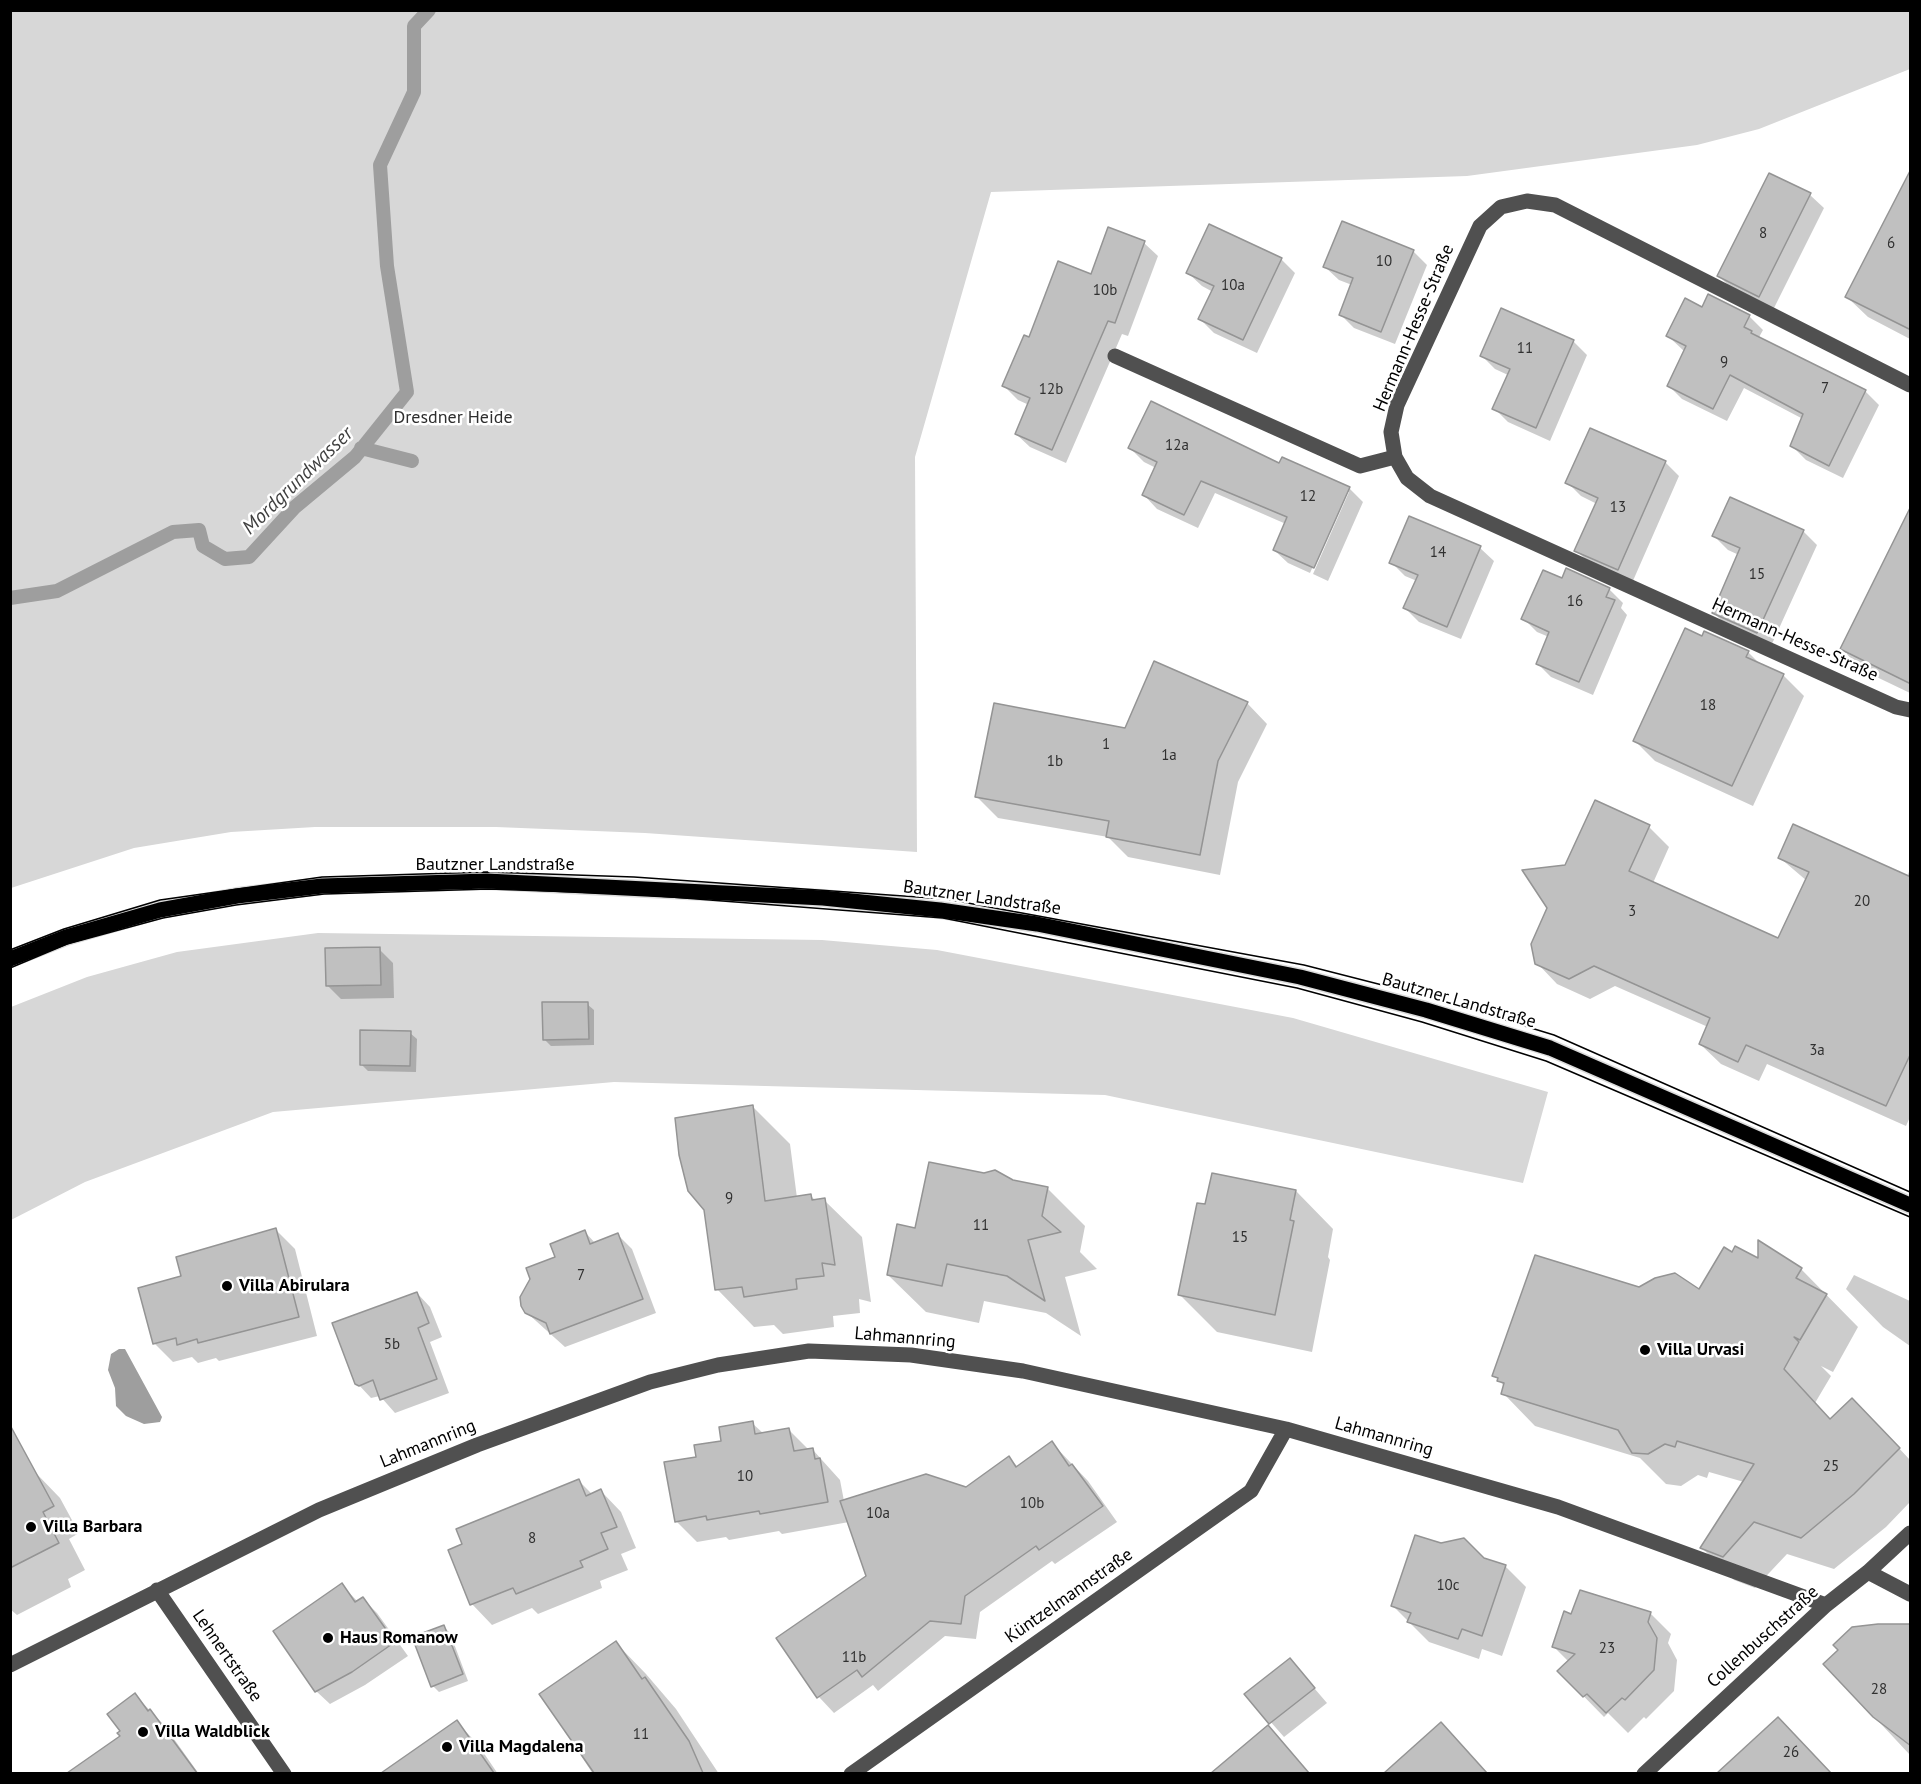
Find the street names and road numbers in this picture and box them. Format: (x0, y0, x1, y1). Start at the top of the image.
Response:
street label: Hermann-Hesse-Straße (1369, 241, 1459, 415)
street label: Hermann-Hesse-Straße (1709, 594, 1881, 686)
street label: Bautzner Landstraße (415, 854, 575, 876)
street label: Bautzner Landstraße (902, 876, 1062, 920)
street label: Bautzner Landstraße (1380, 969, 1538, 1033)
street label: Lahmannring (854, 1323, 956, 1353)
street label: Lahmannring (1332, 1413, 1436, 1461)
street label: Lahmannring (377, 1415, 479, 1473)
street label: Küntzelmannstraße (1001, 1544, 1137, 1648)
street label: Collenbuschstraße (1703, 1581, 1823, 1693)
street label: Lehnertstraße (187, 1606, 267, 1706)

